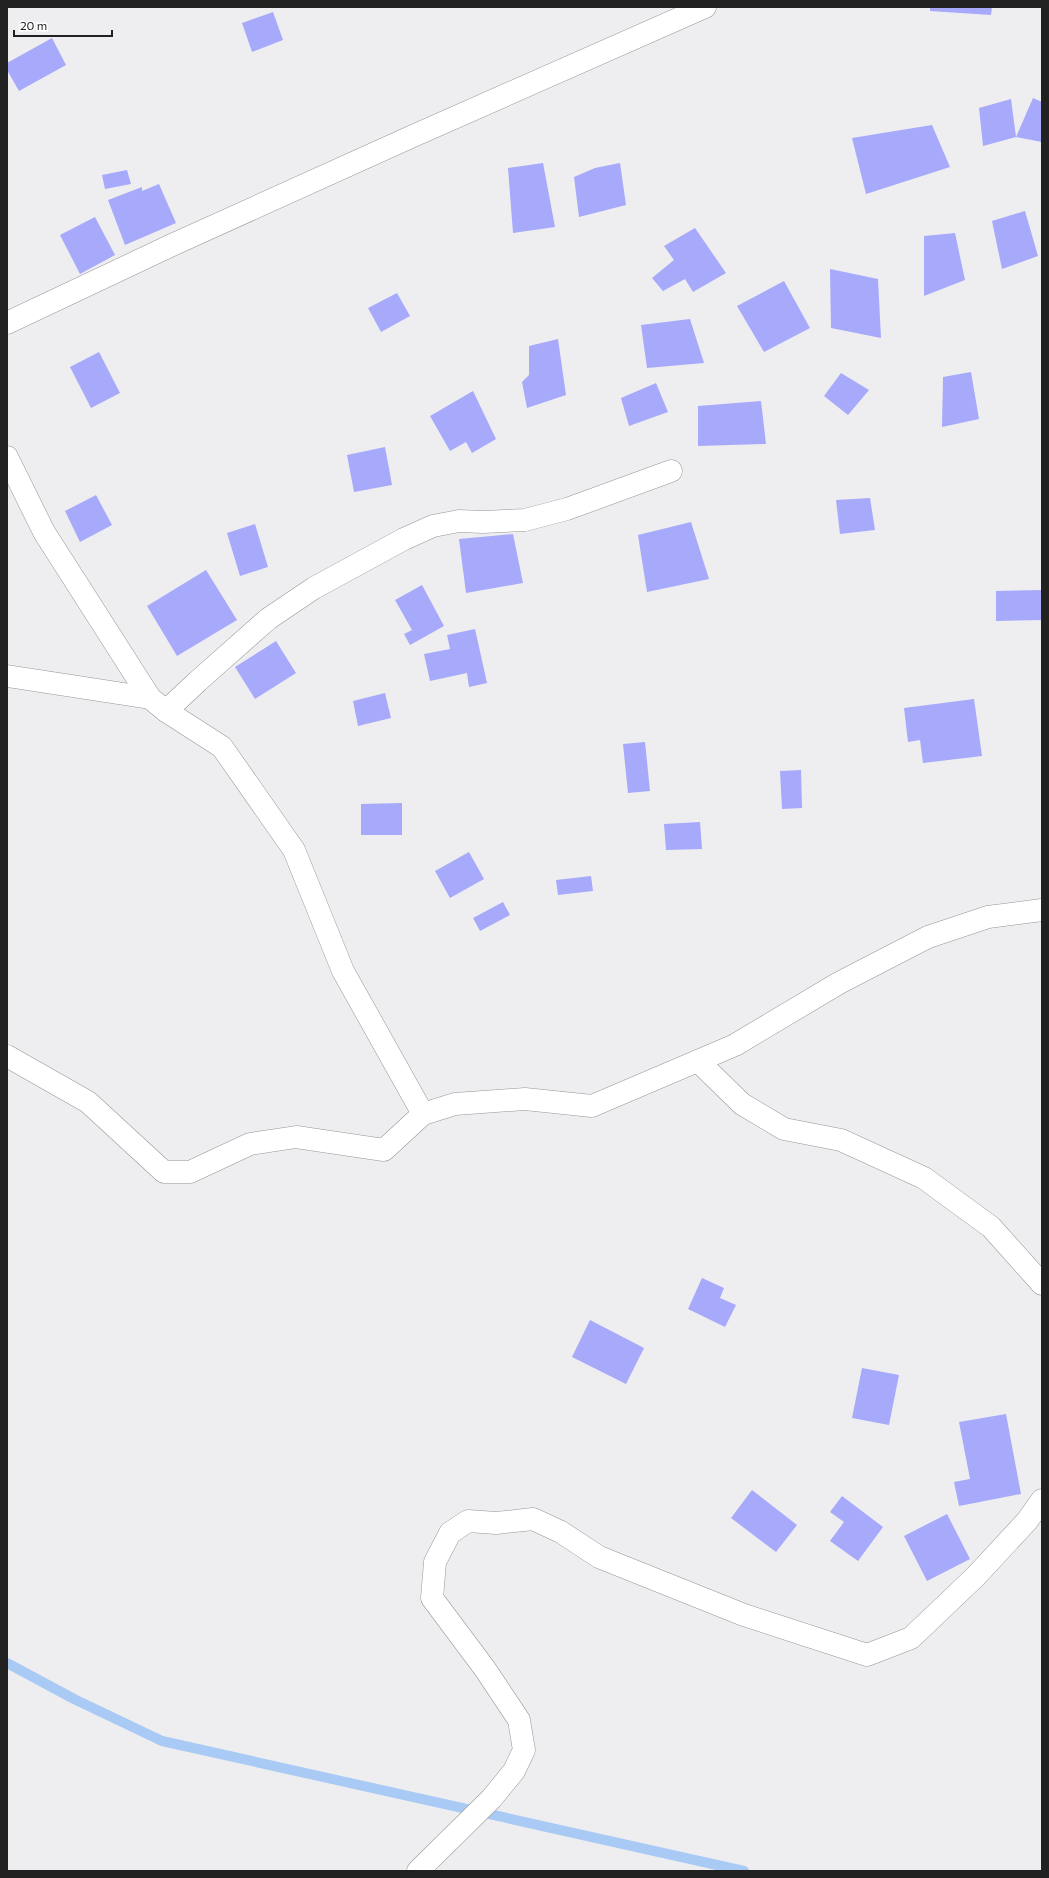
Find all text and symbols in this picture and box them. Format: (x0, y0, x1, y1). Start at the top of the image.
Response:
scale bar (14, 12, 112, 38)
text: 20 m (20, 18, 47, 32)

